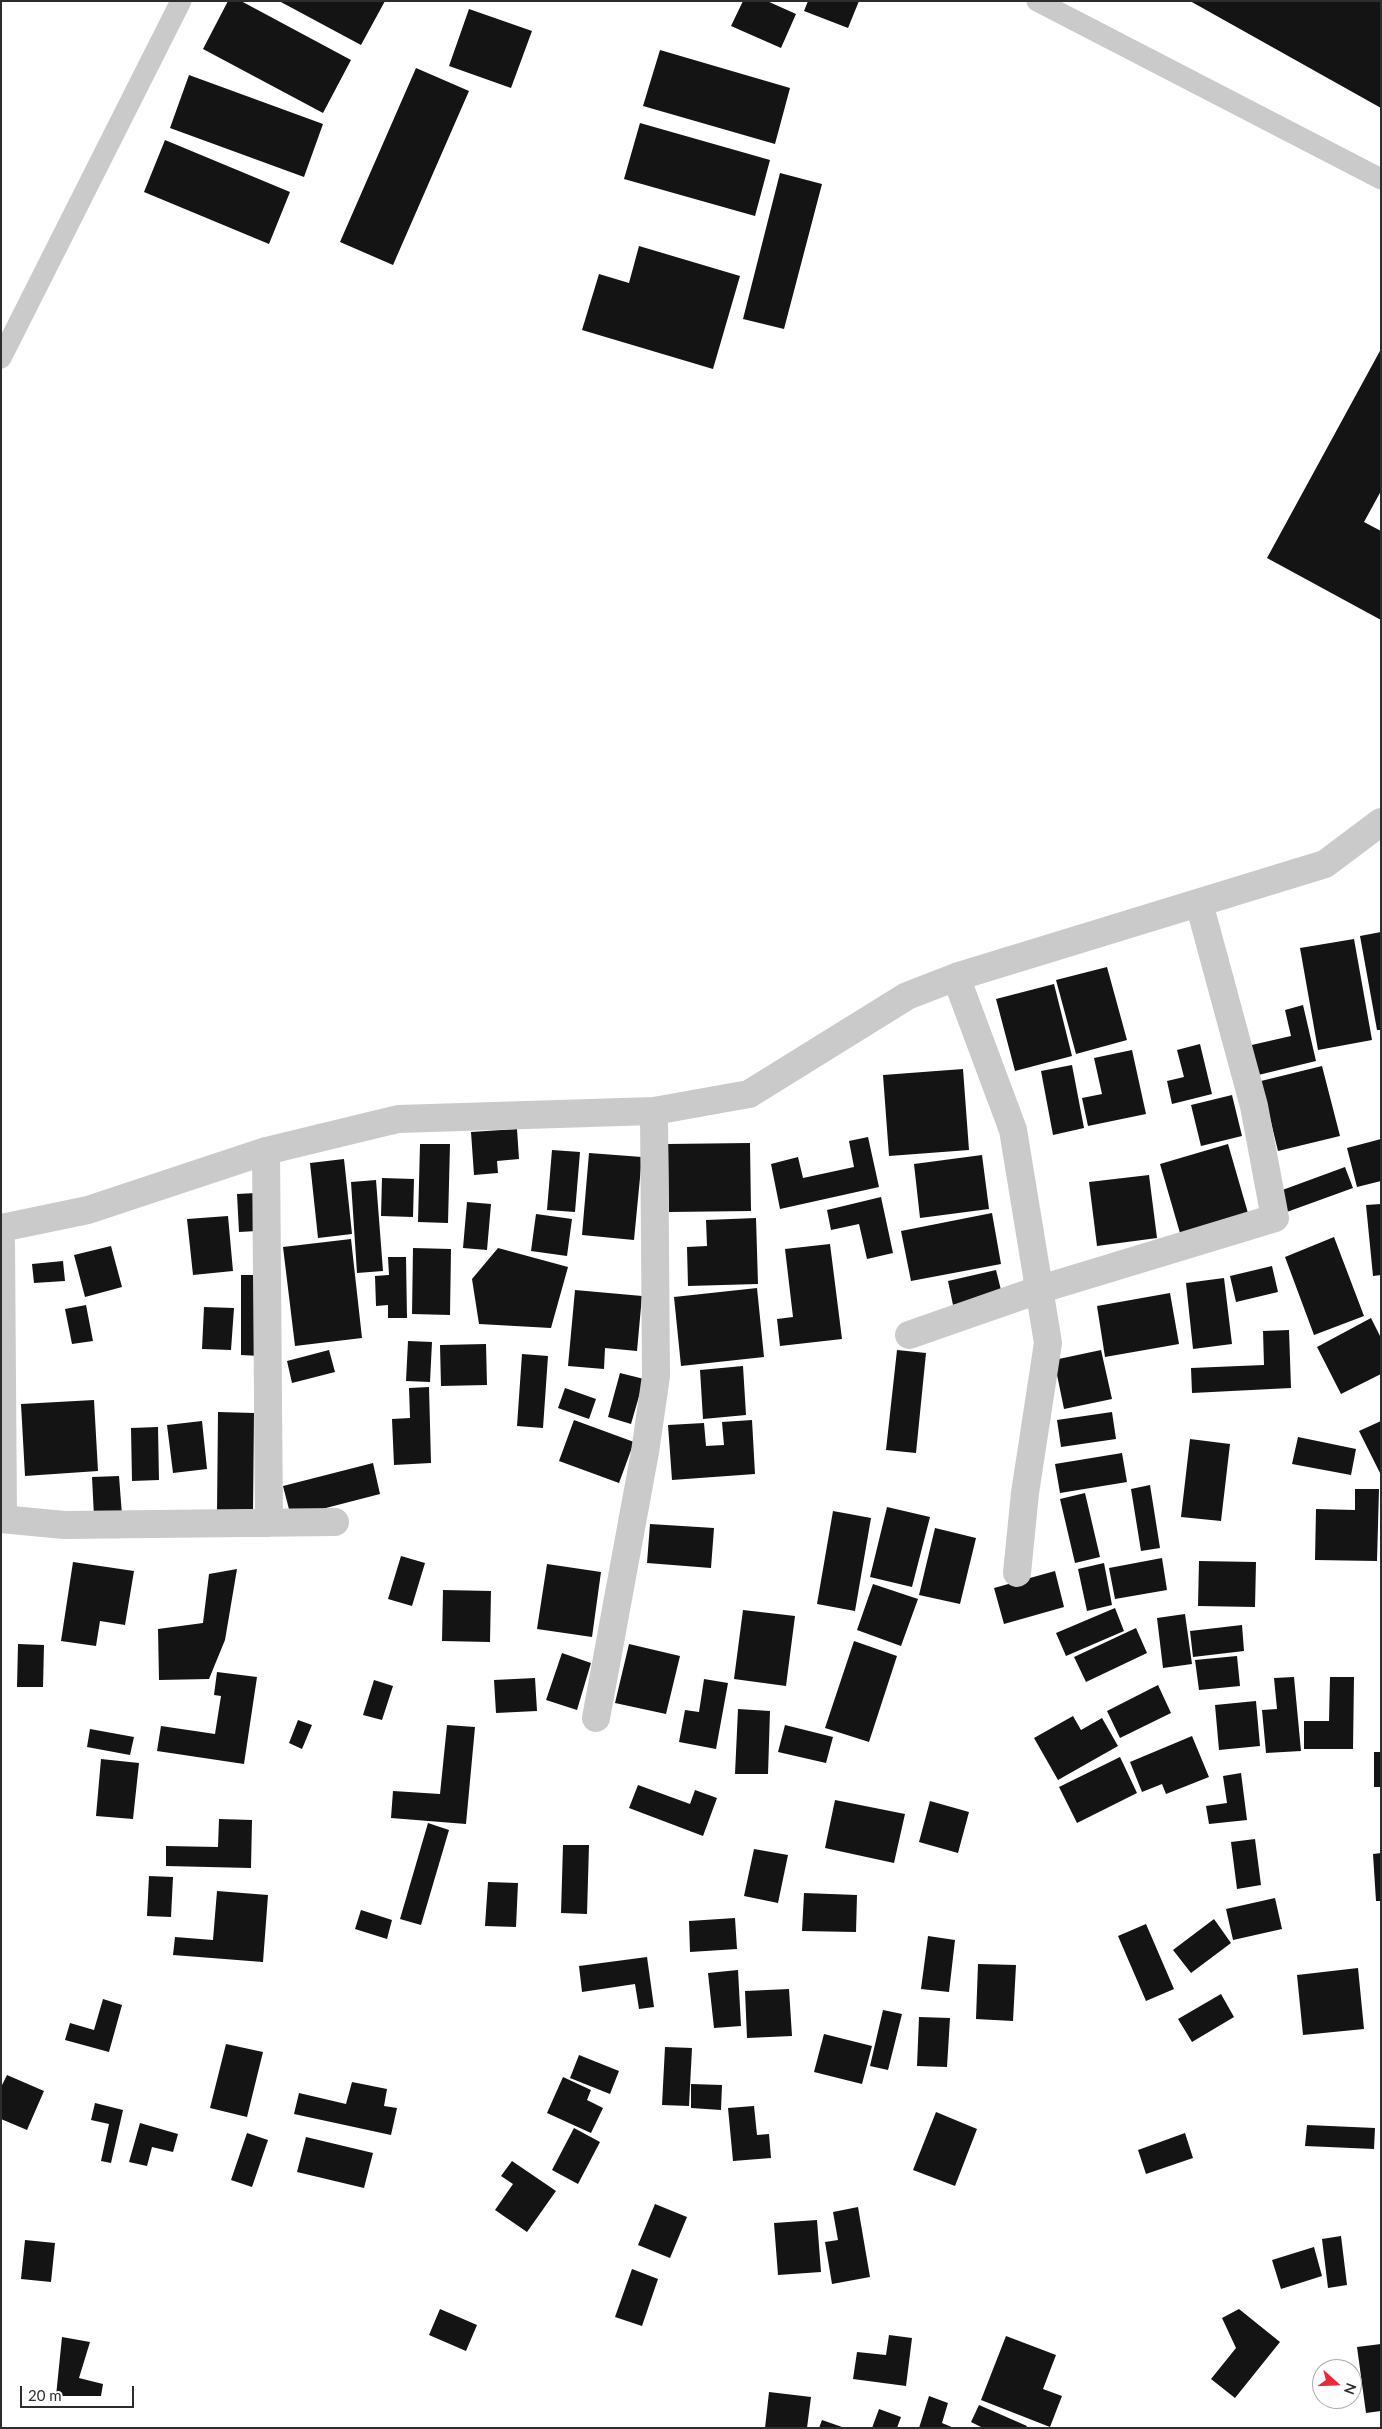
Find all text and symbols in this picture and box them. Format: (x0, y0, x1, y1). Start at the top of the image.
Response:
north arrow (1312, 2359, 1362, 2409)
scale bar (22, 2376, 136, 2408)
text: N (1341, 2381, 1360, 2397)
text: 20 m (28, 2386, 62, 2404)

